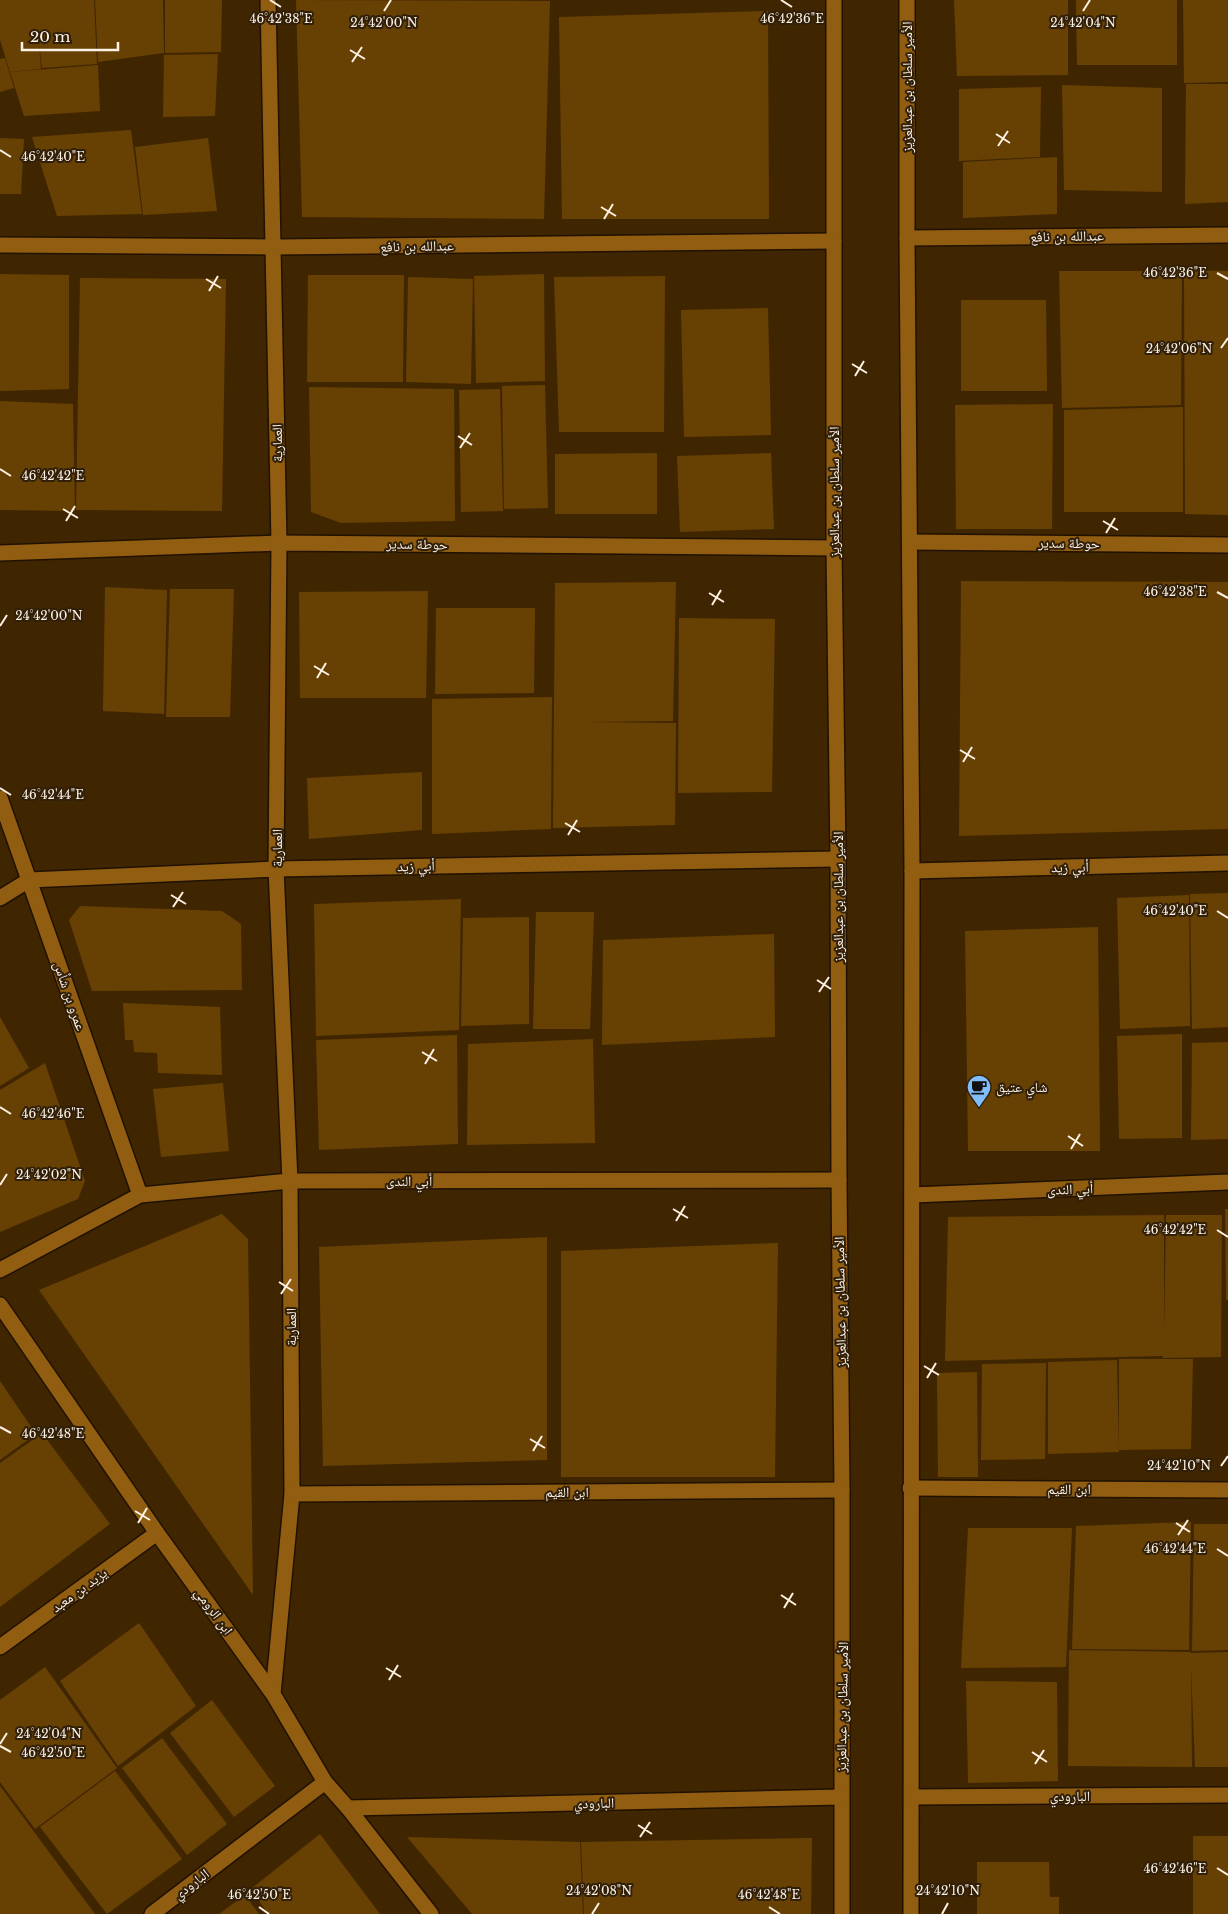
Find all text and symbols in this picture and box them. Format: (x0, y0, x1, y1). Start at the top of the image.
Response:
text: 46°42'38"E (249, 11, 313, 26)
text: 46°42'36"E (760, 11, 824, 26)
text: 24°42'00"N (350, 15, 418, 30)
text: 24°42'04"N (1050, 15, 1116, 30)
scale bar (22, 20, 119, 52)
street label: الأمير سلطان بن عبدالعزيز (898, 22, 916, 153)
text: 20 m (30, 27, 70, 46)
text: 46°42'40"E (21, 149, 85, 164)
street label: عبدالله بن نافع (1030, 226, 1104, 247)
street label: عبدالله بن نافع (380, 236, 454, 257)
text: 46°42'36"E (1143, 265, 1207, 280)
text: 24°42'06"N (1146, 341, 1212, 356)
street label: العمارية (268, 424, 286, 462)
street label: الأمير سلطان بن عبدالعزيز (825, 427, 843, 558)
text: 46°42'42"E (22, 468, 85, 483)
street label: حوطة سدير (1037, 533, 1100, 553)
street label: حوطة سدير (385, 534, 448, 554)
text: 46°42'38"E (1143, 584, 1207, 599)
text: 24°42'00"N (15, 608, 83, 623)
text: 46°42'44"E (22, 787, 84, 802)
street label: العمارية (268, 829, 286, 867)
street label: الأمير سلطان بن عبدالعزيز (829, 832, 847, 963)
street label: أبي زيد (397, 857, 435, 878)
street label: أبي زيد (1051, 858, 1089, 879)
text: 46°42'40"E (1143, 903, 1207, 918)
street label: عمرو بن شأس (50, 959, 90, 1033)
cafe icon: شاي عتيق (966, 1074, 992, 1108)
place label: شاي عتيق (996, 1078, 1048, 1099)
text: 46°42'46"E (22, 1106, 85, 1121)
text: 24°42'02"N (16, 1167, 82, 1182)
street label: أبي الندى (386, 1172, 432, 1193)
street label: أبي الندى (1046, 1179, 1094, 1201)
text: 46°42'42"E (1144, 1222, 1207, 1237)
street label: الأمير سلطان بن عبدالعزيز (830, 1236, 850, 1369)
street label: العمارية (282, 1308, 300, 1346)
text: 46°42'48"E (22, 1426, 84, 1441)
text: 24°42'10"N (1147, 1458, 1211, 1473)
street label: ابن القيم (1047, 1480, 1091, 1499)
street label: ابن القيم (545, 1483, 589, 1502)
text: 46°42'44"E (1144, 1541, 1206, 1556)
street label: يزيد بن معبد (47, 1564, 111, 1616)
street label: ابن الرومي (189, 1584, 237, 1640)
street label: الأمير سلطان بن عبدالعزيز (832, 1641, 852, 1774)
text: 24°42'04"N (16, 1726, 82, 1741)
text: 46°42'50"E (21, 1745, 85, 1760)
street label: البارودي (1050, 1787, 1090, 1808)
street label: البارودي (574, 1794, 614, 1815)
text: 46°42'46"E (1144, 1861, 1207, 1876)
street label: البارودي (169, 1865, 214, 1905)
text: 24°42'08"N (566, 1883, 632, 1898)
text: 24°42'10"N (916, 1883, 980, 1898)
text: 46°42'50"E (227, 1887, 291, 1902)
text: 46°42'48"E (738, 1887, 800, 1902)

